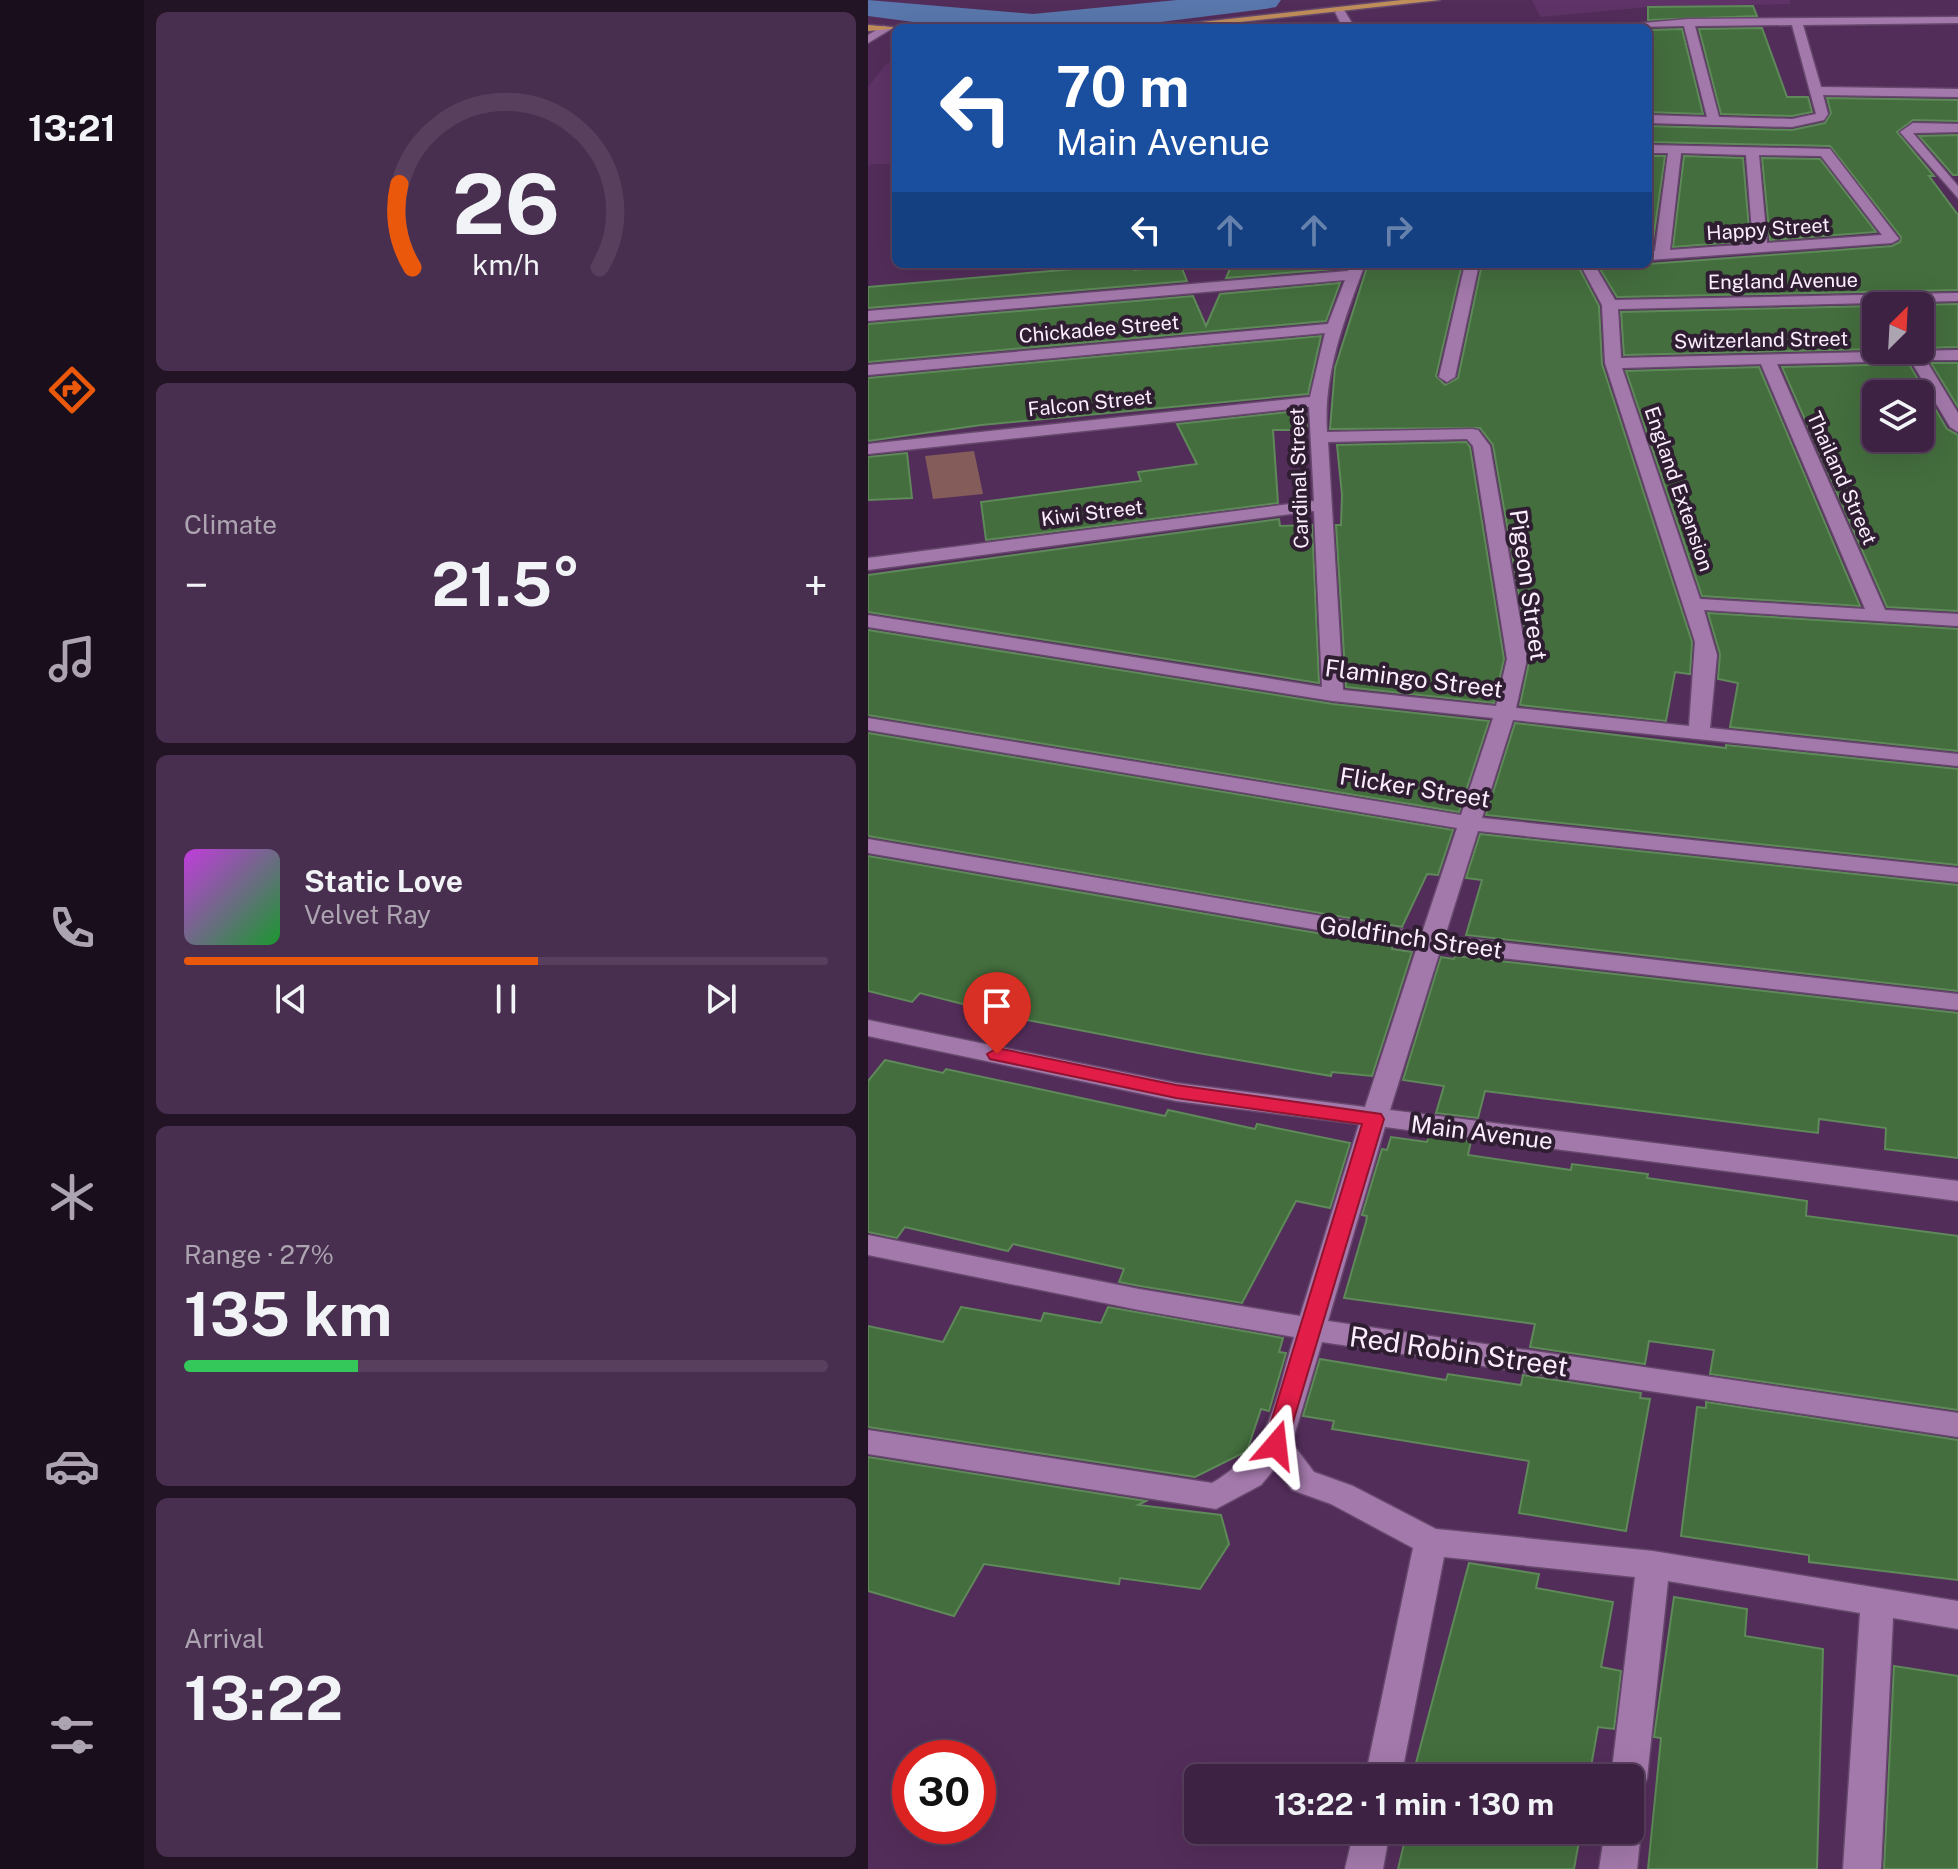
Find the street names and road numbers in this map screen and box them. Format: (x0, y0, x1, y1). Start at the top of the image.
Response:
street label: Happy Street (1705, 213, 1831, 245)
street label: England Avenue (1708, 268, 1858, 294)
street label: Chickadee Street (1018, 310, 1180, 348)
street label: Switzerland Street (1674, 326, 1848, 354)
street label: Falcon Street (1026, 385, 1154, 421)
street label: England Extension (1640, 403, 1718, 575)
street label: Cardinal Street (1285, 407, 1313, 549)
street label: Thailand Street (1802, 408, 1882, 548)
street label: Kiwi Street (1040, 495, 1144, 531)
street label: Pigeon Street (1505, 507, 1553, 663)
street label: Flamingo Street (1323, 653, 1505, 703)
street label: Flicker Street (1338, 761, 1492, 813)
street label: Goldfinch Street (1318, 910, 1504, 964)
street label: Main Avenue (1409, 1109, 1555, 1155)
street label: Red Robin Street (1347, 1319, 1571, 1383)

